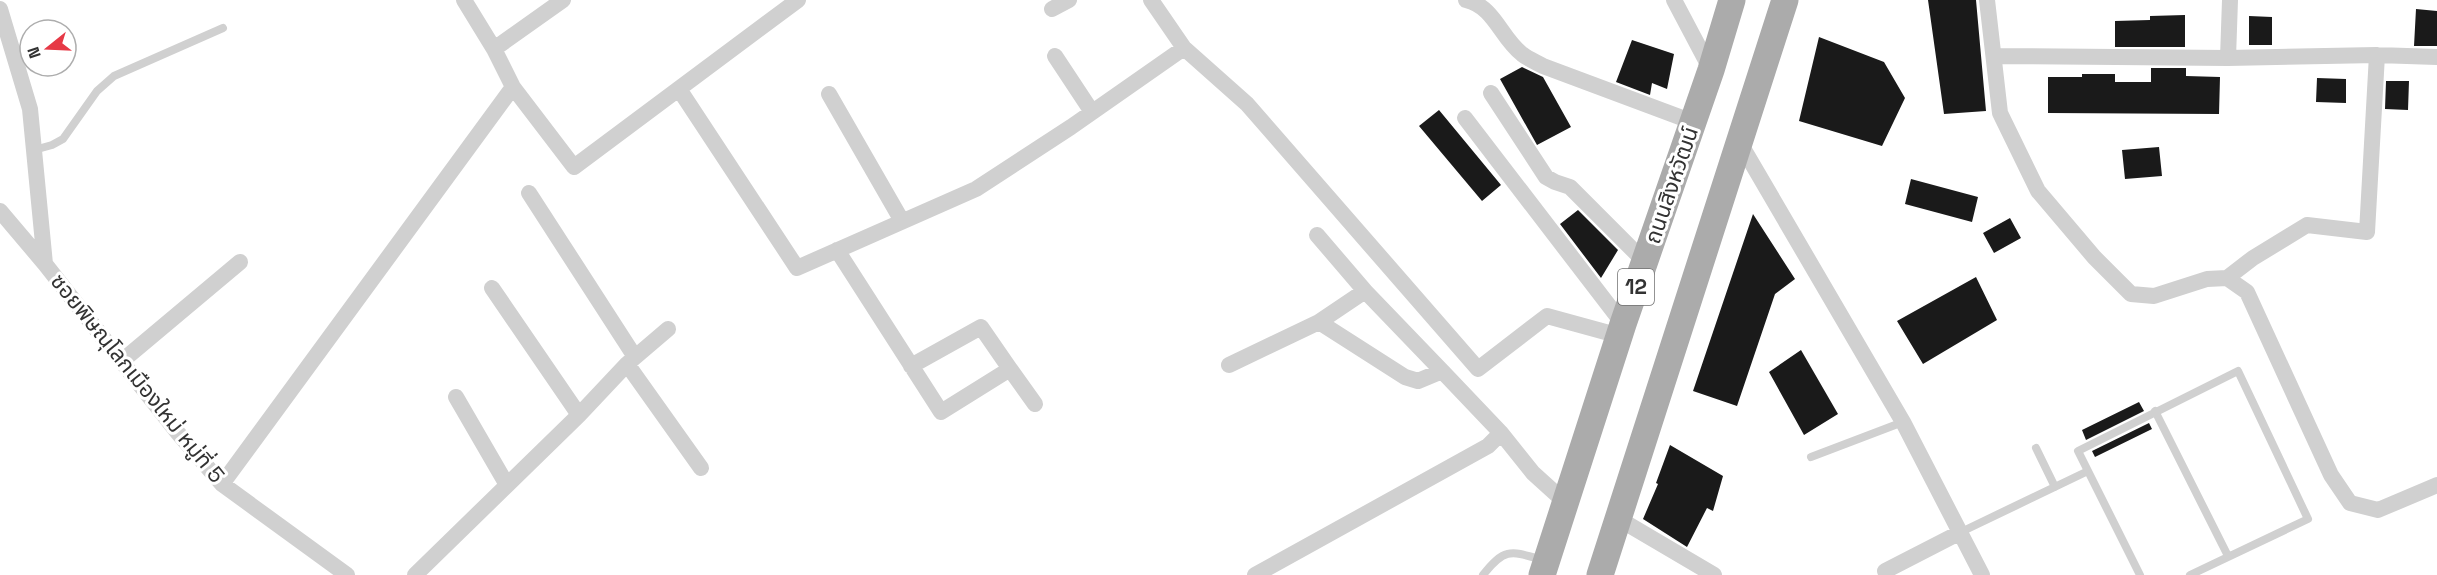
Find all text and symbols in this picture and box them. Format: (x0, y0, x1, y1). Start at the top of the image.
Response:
north arrow (18, 18, 78, 78)
text: N (23, 44, 46, 61)
street label: ถนนสิงหวัฒน์ (1638, 123, 1704, 247)
street label: ซอยพิษณุโลกเมืองใหม่ หมู่ที่ 5 (45, 267, 232, 488)
road number: 12 (1618, 269, 1654, 305)

